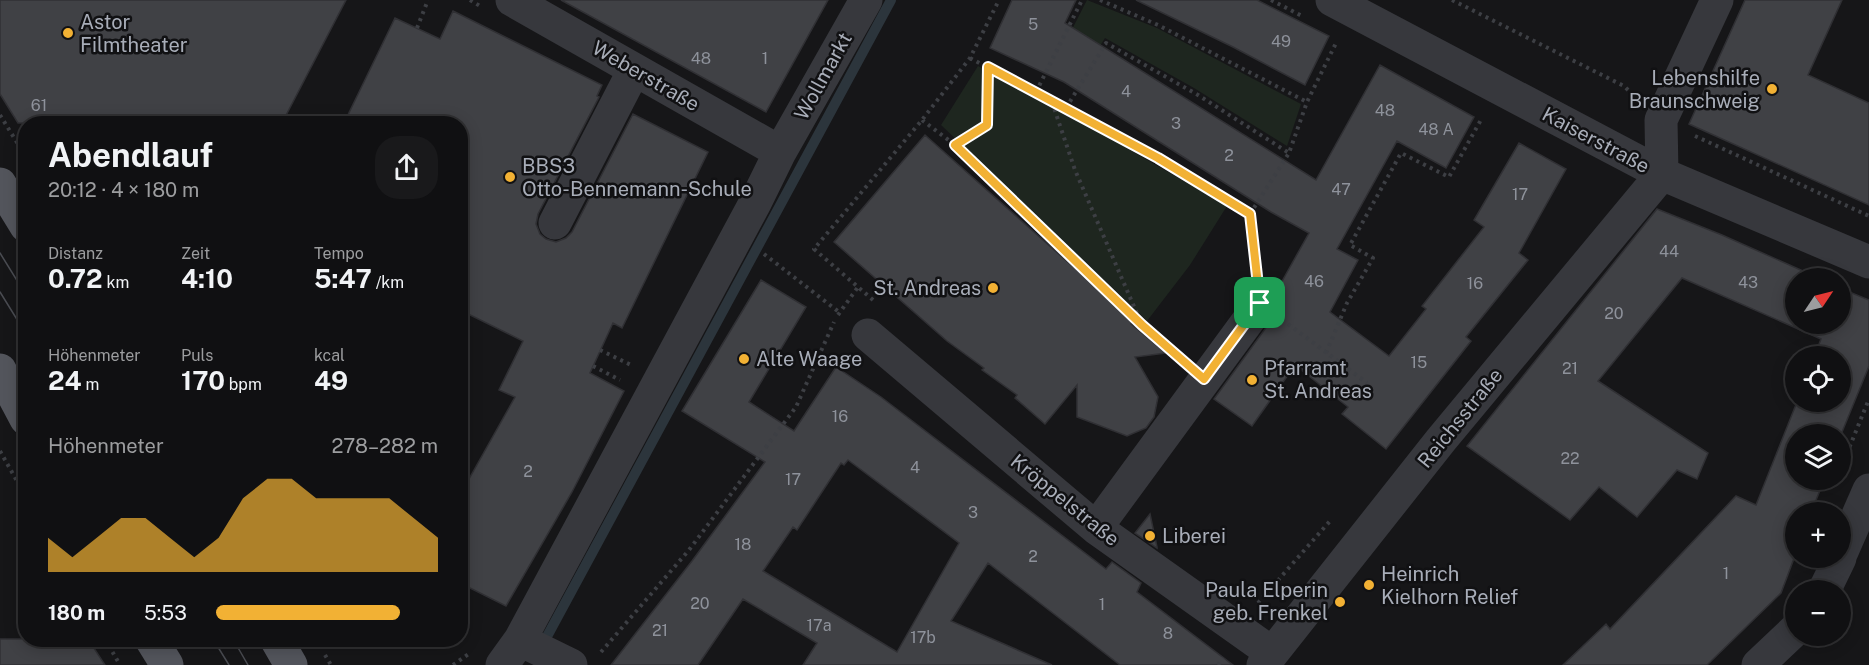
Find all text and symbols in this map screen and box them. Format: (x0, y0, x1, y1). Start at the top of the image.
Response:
place label: Astor Filmtheater (80, 10, 188, 57)
house number: 5 (1028, 15, 1038, 34)
marker: Astor Filmtheater (61, 26, 75, 40)
street label: Wollmarkt (789, 28, 857, 124)
house number: 49 (1271, 32, 1291, 51)
street label: Weberstraße (588, 36, 704, 116)
house number: 48 (691, 49, 711, 68)
house number: 1 (762, 49, 768, 68)
place label: Lebenshilfe Braunschweig (1629, 66, 1760, 113)
house number: 4 (1121, 82, 1131, 101)
marker: Lebenshilfe Braunschweig (1765, 82, 1779, 96)
house number: 61 (31, 96, 47, 115)
house number: 48 (1375, 101, 1395, 120)
street label: Kaiserstraße (1538, 102, 1654, 178)
house number: 3 (1171, 114, 1181, 133)
house number: 48 A (1418, 120, 1454, 139)
text: Abendlauf (48, 136, 213, 174)
button: share (375, 136, 438, 199)
house number: 2 (1224, 146, 1234, 165)
place label: BBS3 Otto-Bennemann-Schule (522, 154, 752, 201)
marker: BBS3 Otto-Bennemann-Schule (503, 170, 517, 184)
text: 20:12 · 4 × 180 m (48, 178, 199, 202)
house number: 47 (1331, 180, 1351, 199)
house number: 17 (1512, 185, 1528, 204)
house number: 44 (1659, 242, 1679, 261)
text: Distanz (48, 244, 103, 263)
text: Zeit (181, 244, 210, 263)
text: Tempo (314, 244, 364, 263)
text: 0.72 (48, 263, 103, 294)
text: 4:10 (181, 263, 233, 294)
text: 5:47 (314, 263, 372, 294)
north arrow (1785, 268, 1851, 334)
map controls (1785, 268, 1851, 646)
house number: 46 (1304, 272, 1324, 291)
text: km (103, 273, 129, 292)
text: /km (372, 273, 404, 292)
house number: 43 (1738, 273, 1758, 292)
house number: 16 (1467, 274, 1483, 293)
place label: St. Andreas (873, 276, 981, 300)
pin (1234, 277, 1285, 328)
marker: St. Andreas (986, 281, 1000, 295)
icon: arrive (1243, 286, 1276, 319)
house number: 20 (1604, 304, 1624, 323)
text: Höhenmeter (48, 346, 141, 365)
text: Puls (181, 346, 213, 365)
text: kcal (314, 346, 345, 365)
button: locate (1785, 346, 1851, 412)
place label: Alte Waage (756, 347, 862, 371)
marker: Alte Waage (737, 352, 751, 366)
house number: 15 (1411, 353, 1427, 372)
place label: Pfarramt St. Andreas (1264, 356, 1372, 403)
house number: 21 (1562, 359, 1578, 378)
street label: Reichsstraße (1413, 363, 1507, 473)
text: 24 (48, 365, 82, 396)
text: 170 (181, 365, 225, 396)
text: 49 (314, 365, 348, 396)
marker: Pfarramt St. Andreas (1245, 373, 1259, 387)
text: m (82, 375, 99, 394)
text: bpm (225, 375, 262, 394)
house number: 16 (832, 407, 848, 426)
button: layers (1785, 424, 1851, 490)
text: Höhenmeter (48, 434, 164, 458)
text: 278–282 m (331, 434, 438, 458)
street label: Kröppelstraße (1006, 449, 1124, 551)
house number: 22 (1560, 449, 1580, 468)
house number: 4 (910, 458, 920, 477)
house number: 2 (523, 462, 533, 481)
house number: 17 (785, 470, 801, 489)
button: + (1785, 502, 1851, 568)
house number: 3 (968, 503, 978, 522)
place label: Liberei (1162, 524, 1226, 548)
marker: Liberei (1143, 529, 1157, 543)
house number: 18 (735, 535, 751, 554)
house number: 2 (1028, 547, 1038, 566)
place label: Heinrich Kielhorn Relief (1381, 562, 1518, 609)
house number: 1 (1723, 564, 1729, 583)
place label: Paula Elperin geb. Frenkel (1205, 578, 1328, 625)
marker: Heinrich Kielhorn Relief (1362, 578, 1376, 592)
button: − (1785, 580, 1851, 646)
house number: 20 (690, 594, 710, 613)
house number: 1 (1099, 595, 1105, 614)
marker: Paula Elperin geb. Frenkel (1333, 595, 1347, 609)
text: 180 m (48, 601, 105, 625)
text: 5:53 (144, 601, 187, 625)
house number: 17a (807, 616, 831, 635)
house number: 21 (652, 621, 668, 640)
house number: 8 (1163, 624, 1173, 643)
house number: 17b (910, 628, 936, 647)

